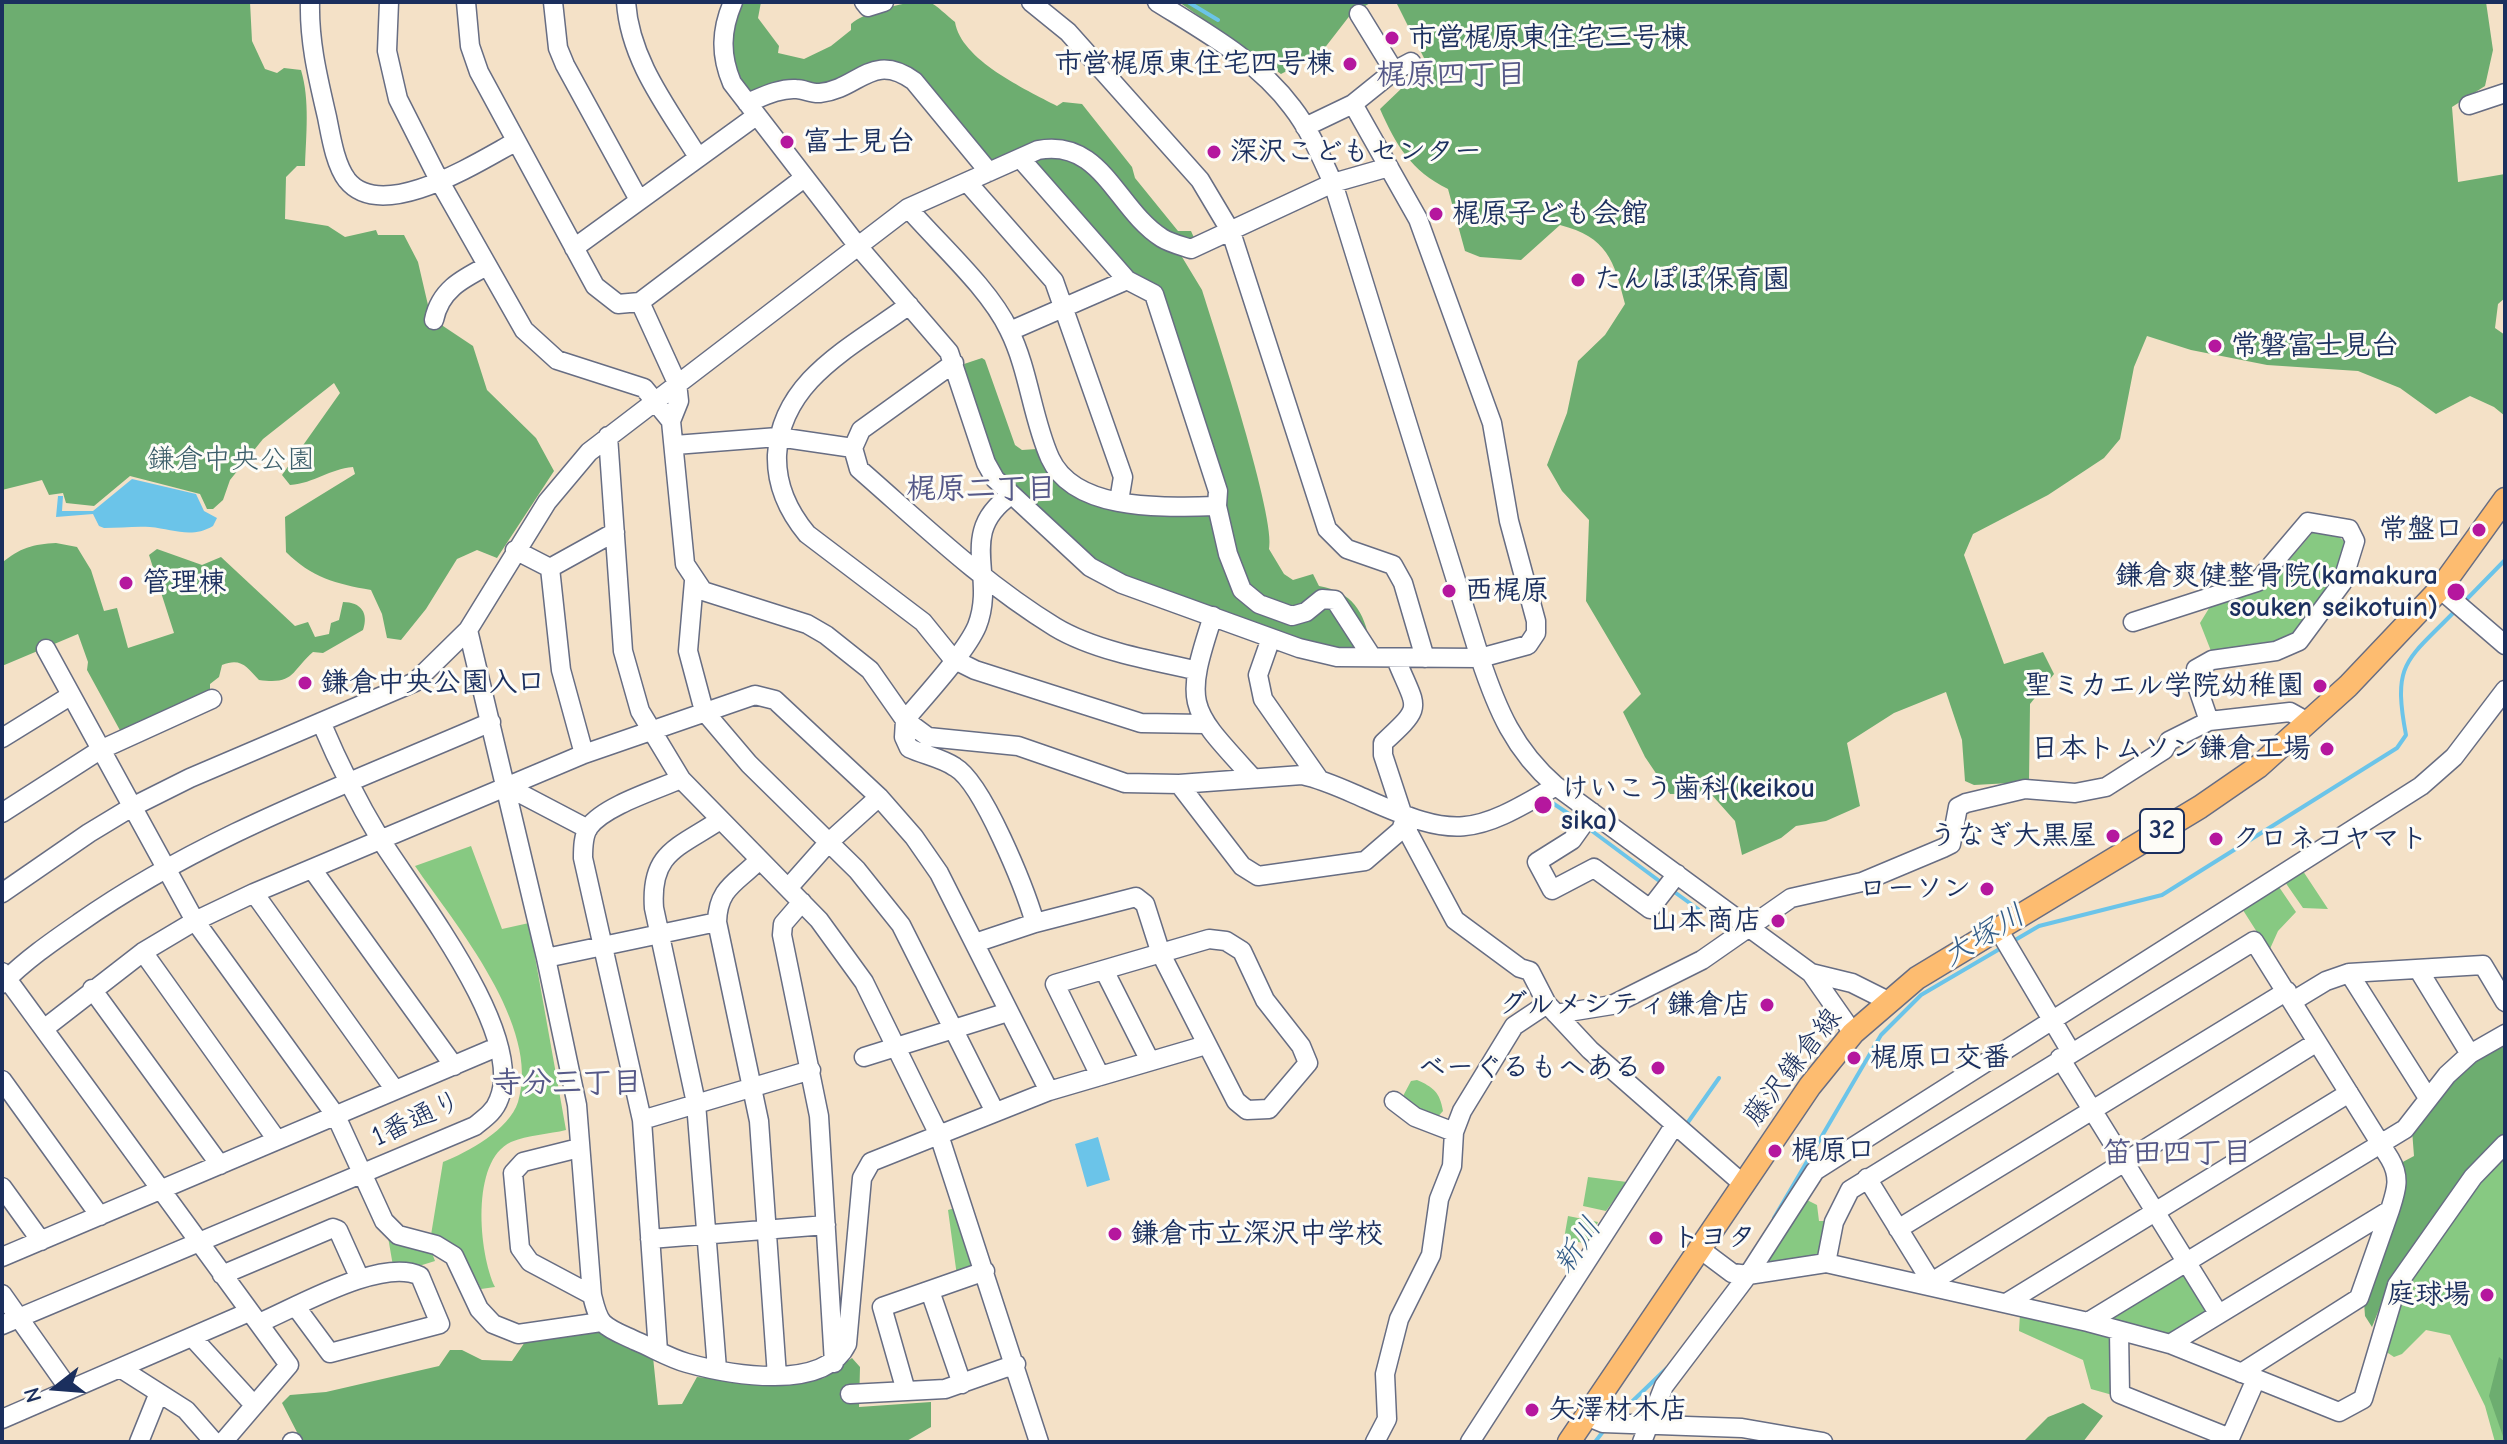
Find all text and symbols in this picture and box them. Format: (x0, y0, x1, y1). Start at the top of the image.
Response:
place label: 市営梶原東住宅三号棟 (1408, 21, 1688, 55)
marker: 市営梶原東住宅三号棟 (1383, 29, 1401, 47)
place label: 市営梶原東住宅四号棟 (1054, 47, 1334, 81)
marker: 市営梶原東住宅四号棟 (1341, 55, 1359, 73)
district label: 梶原四丁目 (1376, 58, 1526, 94)
place label: 富士見台 (803, 125, 915, 159)
marker: 富士見台 (778, 133, 796, 151)
place label: 深沢こどもセンター (1230, 135, 1482, 169)
marker: 深沢こどもセンター (1205, 143, 1223, 161)
place label: 梶原子ども会館 (1452, 197, 1648, 231)
marker: 梶原子ども会館 (1427, 205, 1445, 223)
place label: たんぽぽ保育園 (1594, 263, 1790, 297)
marker: たんぽぽ保育園 (1569, 271, 1587, 289)
place label: 常磐富士見台 (2231, 329, 2399, 363)
marker: 常磐富士見台 (2206, 337, 2224, 355)
park label: 鎌倉中央公園 (147, 443, 315, 477)
district label: 梶原二丁目 (906, 472, 1056, 508)
place label: 常盤口 (2379, 513, 2463, 547)
marker: 常盤口 (2470, 521, 2488, 539)
place label: 鎌倉爽健整骨院(kamakura souken seikotuin) (2115, 559, 2438, 625)
place label: 管理棟 (142, 566, 226, 600)
marker: 管理棟 (117, 574, 135, 592)
place label: 西梶原 (1465, 574, 1549, 608)
marker: 鎌倉爽健整骨院(kamakura souken seikotuin) (2445, 581, 2467, 603)
marker: 西梶原 (1440, 582, 1458, 600)
place label: 鎌倉中央公園入口 (321, 666, 545, 700)
place label: 聖ミカエル学院幼稚園 (2024, 669, 2304, 703)
marker: 鎌倉中央公園入口 (296, 674, 314, 692)
marker: 聖ミカエル学院幼稚園 (2311, 677, 2329, 695)
place label: 日本トムソン鎌倉工場 (2031, 732, 2311, 766)
marker: 日本トムソン鎌倉工場 (2318, 740, 2336, 758)
place label: けいこう歯科(keikou sika) (1561, 772, 1815, 838)
marker: けいこう歯科(keikou sika) (1532, 794, 1554, 816)
road number: 32 (2140, 809, 2184, 853)
place label: うなぎ大黒屋 (1929, 819, 2097, 853)
place label: クロネコヤマト (2232, 822, 2428, 856)
marker: うなぎ大黒屋 (2104, 827, 2122, 845)
marker: クロネコヤマト (2207, 830, 2225, 848)
place label: ローソン (1859, 872, 1971, 906)
marker: ローソン (1978, 880, 1996, 898)
water label: 大塚川 (1936, 897, 2032, 975)
place label: 山本商店 (1650, 904, 1762, 938)
marker: 山本商店 (1769, 912, 1787, 930)
place label: グルメシティ鎌倉店 (1499, 988, 1751, 1022)
marker: グルメシティ鎌倉店 (1758, 996, 1776, 1014)
street label: 藤沢鎌倉線 (1737, 1001, 1849, 1133)
place label: 梶原口交番 (1870, 1041, 2010, 1075)
marker: 梶原口交番 (1845, 1049, 1863, 1067)
place label: べーぐるもへある (1418, 1051, 1642, 1085)
marker: べーぐるもへある (1649, 1059, 1667, 1077)
district label: 寺分三丁目 (492, 1066, 642, 1102)
street label: 1番通り (367, 1084, 467, 1154)
place label: 梶原口 (1791, 1134, 1875, 1168)
district label: 笛田四丁目 (2102, 1136, 2252, 1172)
marker: 梶原口 (1766, 1142, 1784, 1160)
water label: 新川 (1546, 1211, 1610, 1281)
place label: 鎌倉市立深沢中学校 (1131, 1217, 1383, 1251)
place label: トヨタ (1672, 1221, 1756, 1255)
marker: 鎌倉市立深沢中学校 (1106, 1225, 1124, 1243)
marker: トヨタ (1647, 1229, 1665, 1247)
place label: 庭球場 (2387, 1278, 2471, 1312)
marker: 庭球場 (2478, 1286, 2496, 1304)
north arrow (16, 1348, 96, 1428)
text: N (19, 1384, 48, 1406)
place label: 矢澤材木店 (1548, 1393, 1688, 1427)
marker: 矢澤材木店 (1523, 1401, 1541, 1419)

